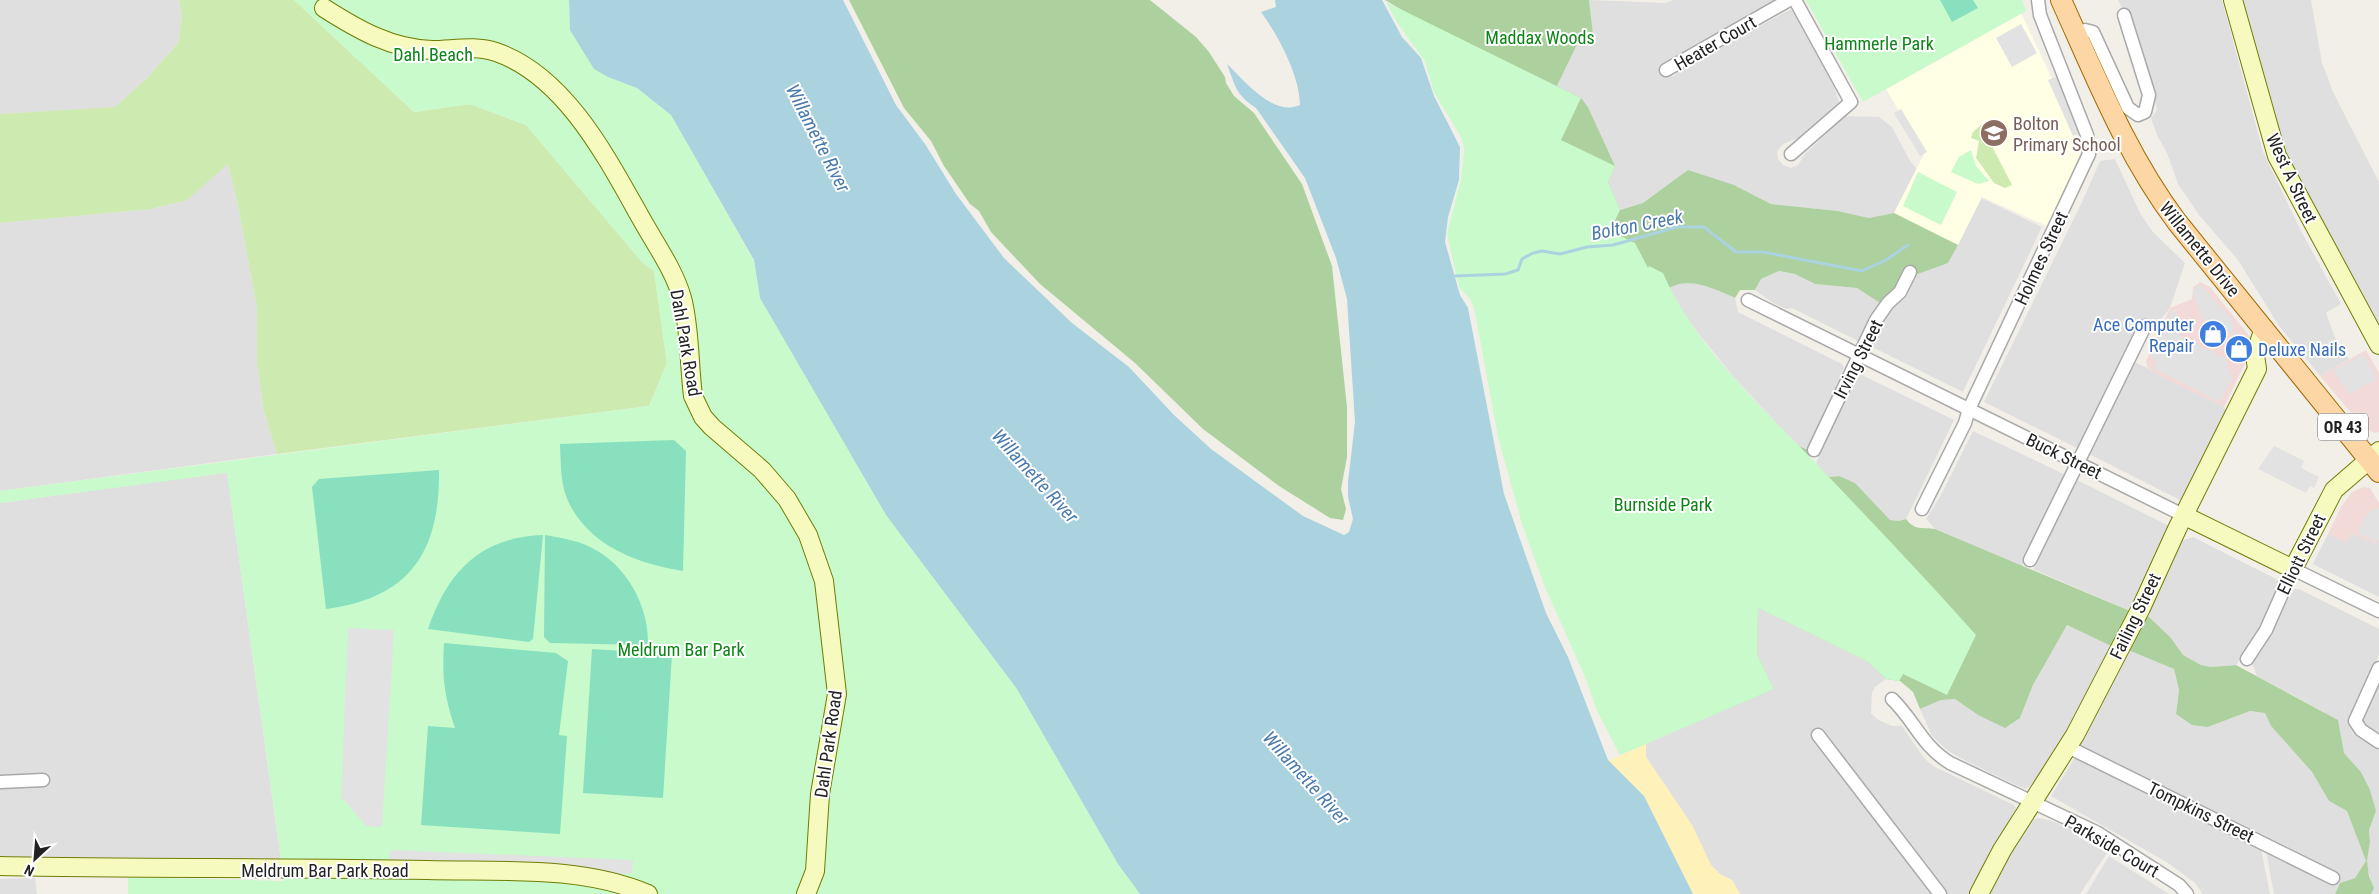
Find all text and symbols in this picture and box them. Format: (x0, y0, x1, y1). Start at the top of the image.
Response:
street label: Heater Court (1670, 11, 1760, 75)
park label: Maddax Woods (1485, 27, 1595, 48)
park label: Hammerle Park (1824, 33, 1934, 54)
park label: Dahl Beach (393, 44, 473, 65)
water label: Willamette River (781, 80, 855, 196)
place label: Bolton Primary School (2013, 113, 2121, 155)
school or university icon: Bolton Primary School (1979, 118, 2009, 148)
street label: West A Street (2262, 130, 2322, 226)
street label: Willamette Drive (2155, 197, 2245, 301)
water label: Bolton Creek (1589, 205, 1685, 245)
street label: Holmes Street (2010, 208, 2072, 308)
street label: Dahl Park Road (666, 288, 706, 398)
place label: Ace Computer Repair (2093, 314, 2195, 356)
street label: Irving Street (1829, 316, 1887, 402)
shop icon: Ace Computer Repair (2198, 319, 2228, 349)
shop icon: Deluxe Nails (2224, 334, 2254, 364)
place label: Deluxe Nails (2258, 339, 2346, 360)
road number: OR 43 (2318, 414, 2368, 441)
water label: Willamette River (987, 424, 1083, 528)
street label: Buck Street (2023, 429, 2105, 483)
park label: Burnside Park (1614, 494, 1712, 515)
street label: Elliott Street (2272, 510, 2330, 598)
street label: Failing Street (2105, 569, 2165, 663)
park label: Meldrum Bar Park (617, 639, 745, 660)
street label: Dahl Park Road (810, 689, 846, 799)
water label: Willamette River (1258, 726, 1354, 830)
street label: Tompkins Street (2145, 777, 2257, 847)
street label: Parkside Court (2061, 811, 2163, 881)
north arrow (10, 834, 60, 884)
street label: Meldrum Bar Park Road (241, 860, 409, 881)
text: N (22, 862, 37, 880)

